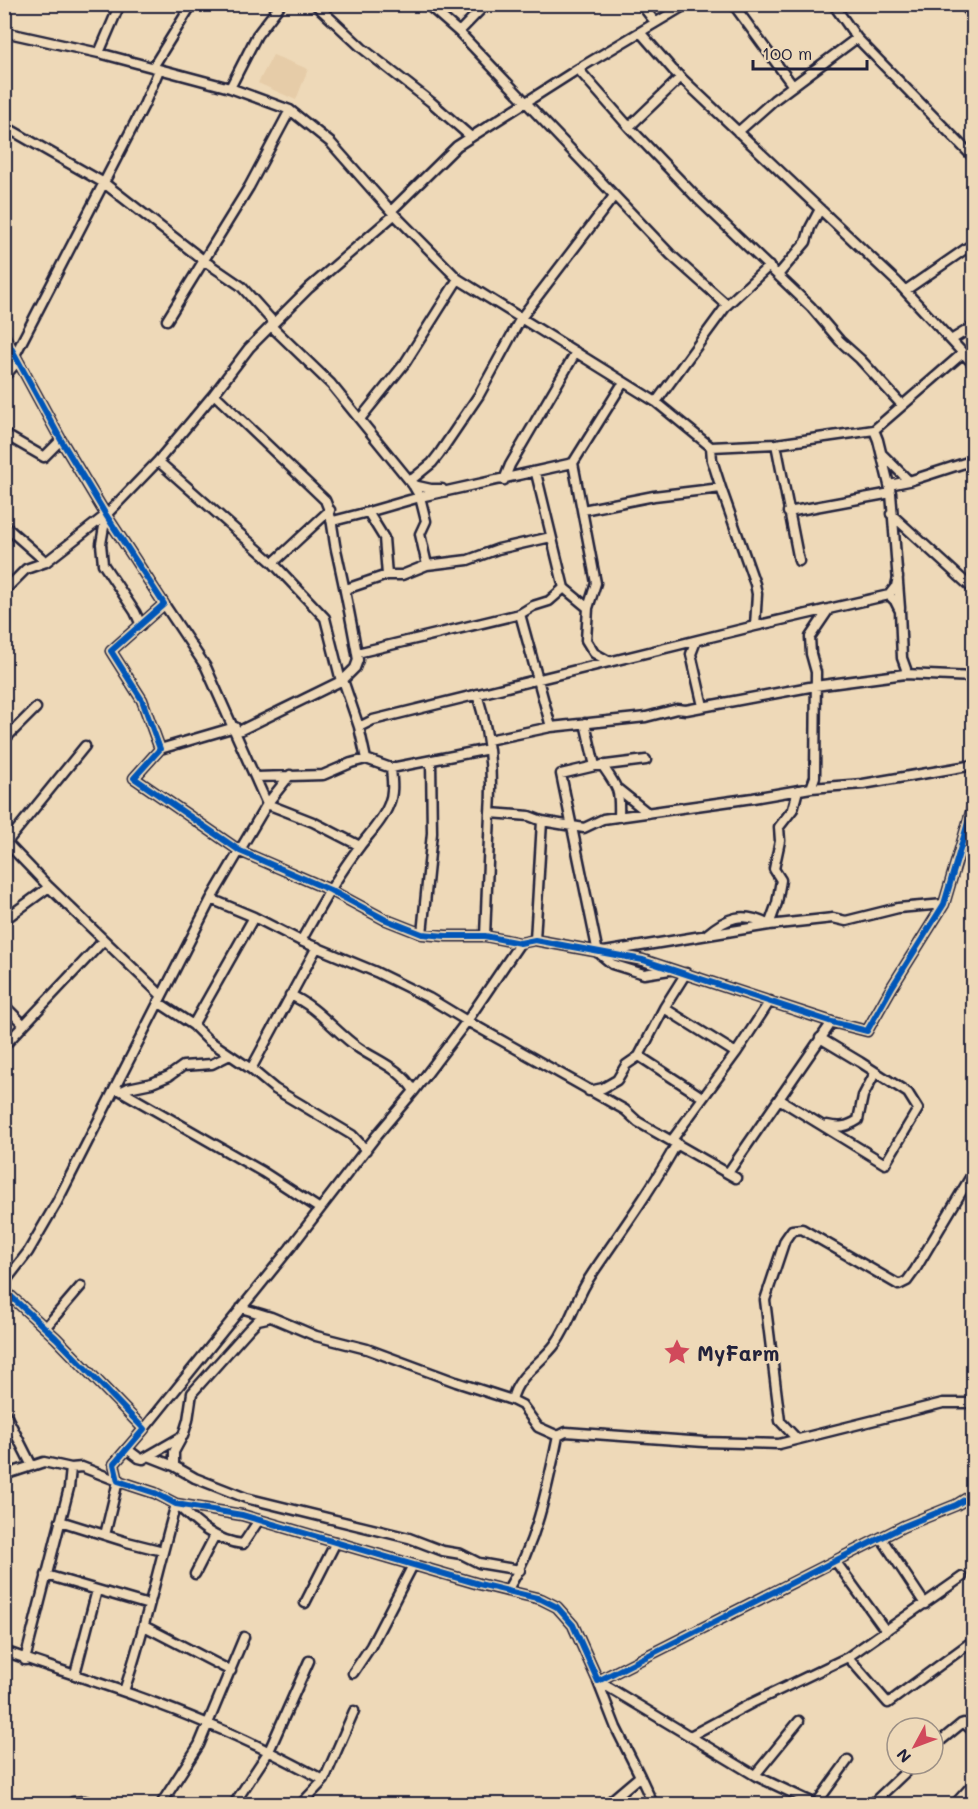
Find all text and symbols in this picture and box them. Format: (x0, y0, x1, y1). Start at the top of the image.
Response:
scale bar (753, 33, 867, 71)
text: 100 m (762, 41, 812, 65)
place icon: MyFarm (662, 1337, 692, 1367)
place label: MyFarm (697, 1339, 779, 1367)
north arrow (885, 1716, 945, 1776)
text: N (891, 1745, 915, 1768)

